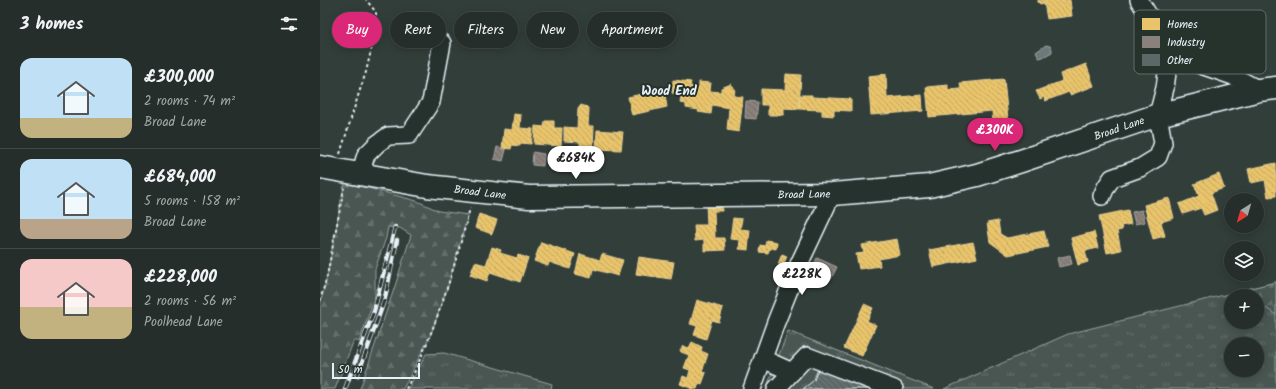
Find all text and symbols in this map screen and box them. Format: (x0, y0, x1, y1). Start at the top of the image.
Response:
legend (1134, 10, 1266, 74)
text: 3 homes (20, 11, 83, 38)
chip: Buy (332, 12, 382, 48)
chip: Rent (390, 12, 446, 48)
chip: Filters (454, 12, 518, 48)
chip: New (526, 12, 579, 48)
chip: Apartment (587, 12, 677, 48)
icon: filters (278, 13, 300, 35)
text: Homes (1167, 16, 1198, 34)
text: Industry (1167, 34, 1206, 52)
text: Other (1167, 52, 1194, 70)
text: £300,000 (144, 64, 214, 91)
icon: home (52, 74, 100, 122)
district label: Wood End (641, 81, 698, 102)
text: 2 rooms · 74 m² (144, 91, 235, 112)
text: Broad Lane (144, 112, 206, 133)
street label: Broad Lane (1091, 112, 1147, 146)
pin: £300K (967, 118, 1023, 152)
text: £300K (976, 120, 1014, 141)
pin: £684K (548, 146, 604, 180)
text: £684K (556, 148, 596, 169)
text: £684,000 (144, 164, 216, 191)
icon: home (52, 175, 100, 223)
street label: Broad Lane (453, 181, 507, 205)
street label: Broad Lane (778, 186, 831, 204)
text: 5 rooms · 158 m² (144, 191, 240, 212)
north arrow (1224, 193, 1264, 233)
map controls (1224, 193, 1264, 377)
text: Broad Lane (144, 212, 206, 233)
button: layers (1224, 241, 1264, 281)
pin: £228K (774, 262, 830, 296)
text: £228,000 (144, 264, 217, 291)
text: £228K (782, 264, 822, 285)
icon: home (52, 275, 100, 323)
button: + (1224, 289, 1264, 329)
text: 2 rooms · 56 m² (144, 291, 236, 312)
text: Poolhead Lane (144, 312, 223, 333)
button: − (1224, 337, 1264, 377)
scale bar (332, 361, 420, 380)
text: 50 m (338, 361, 363, 379)

